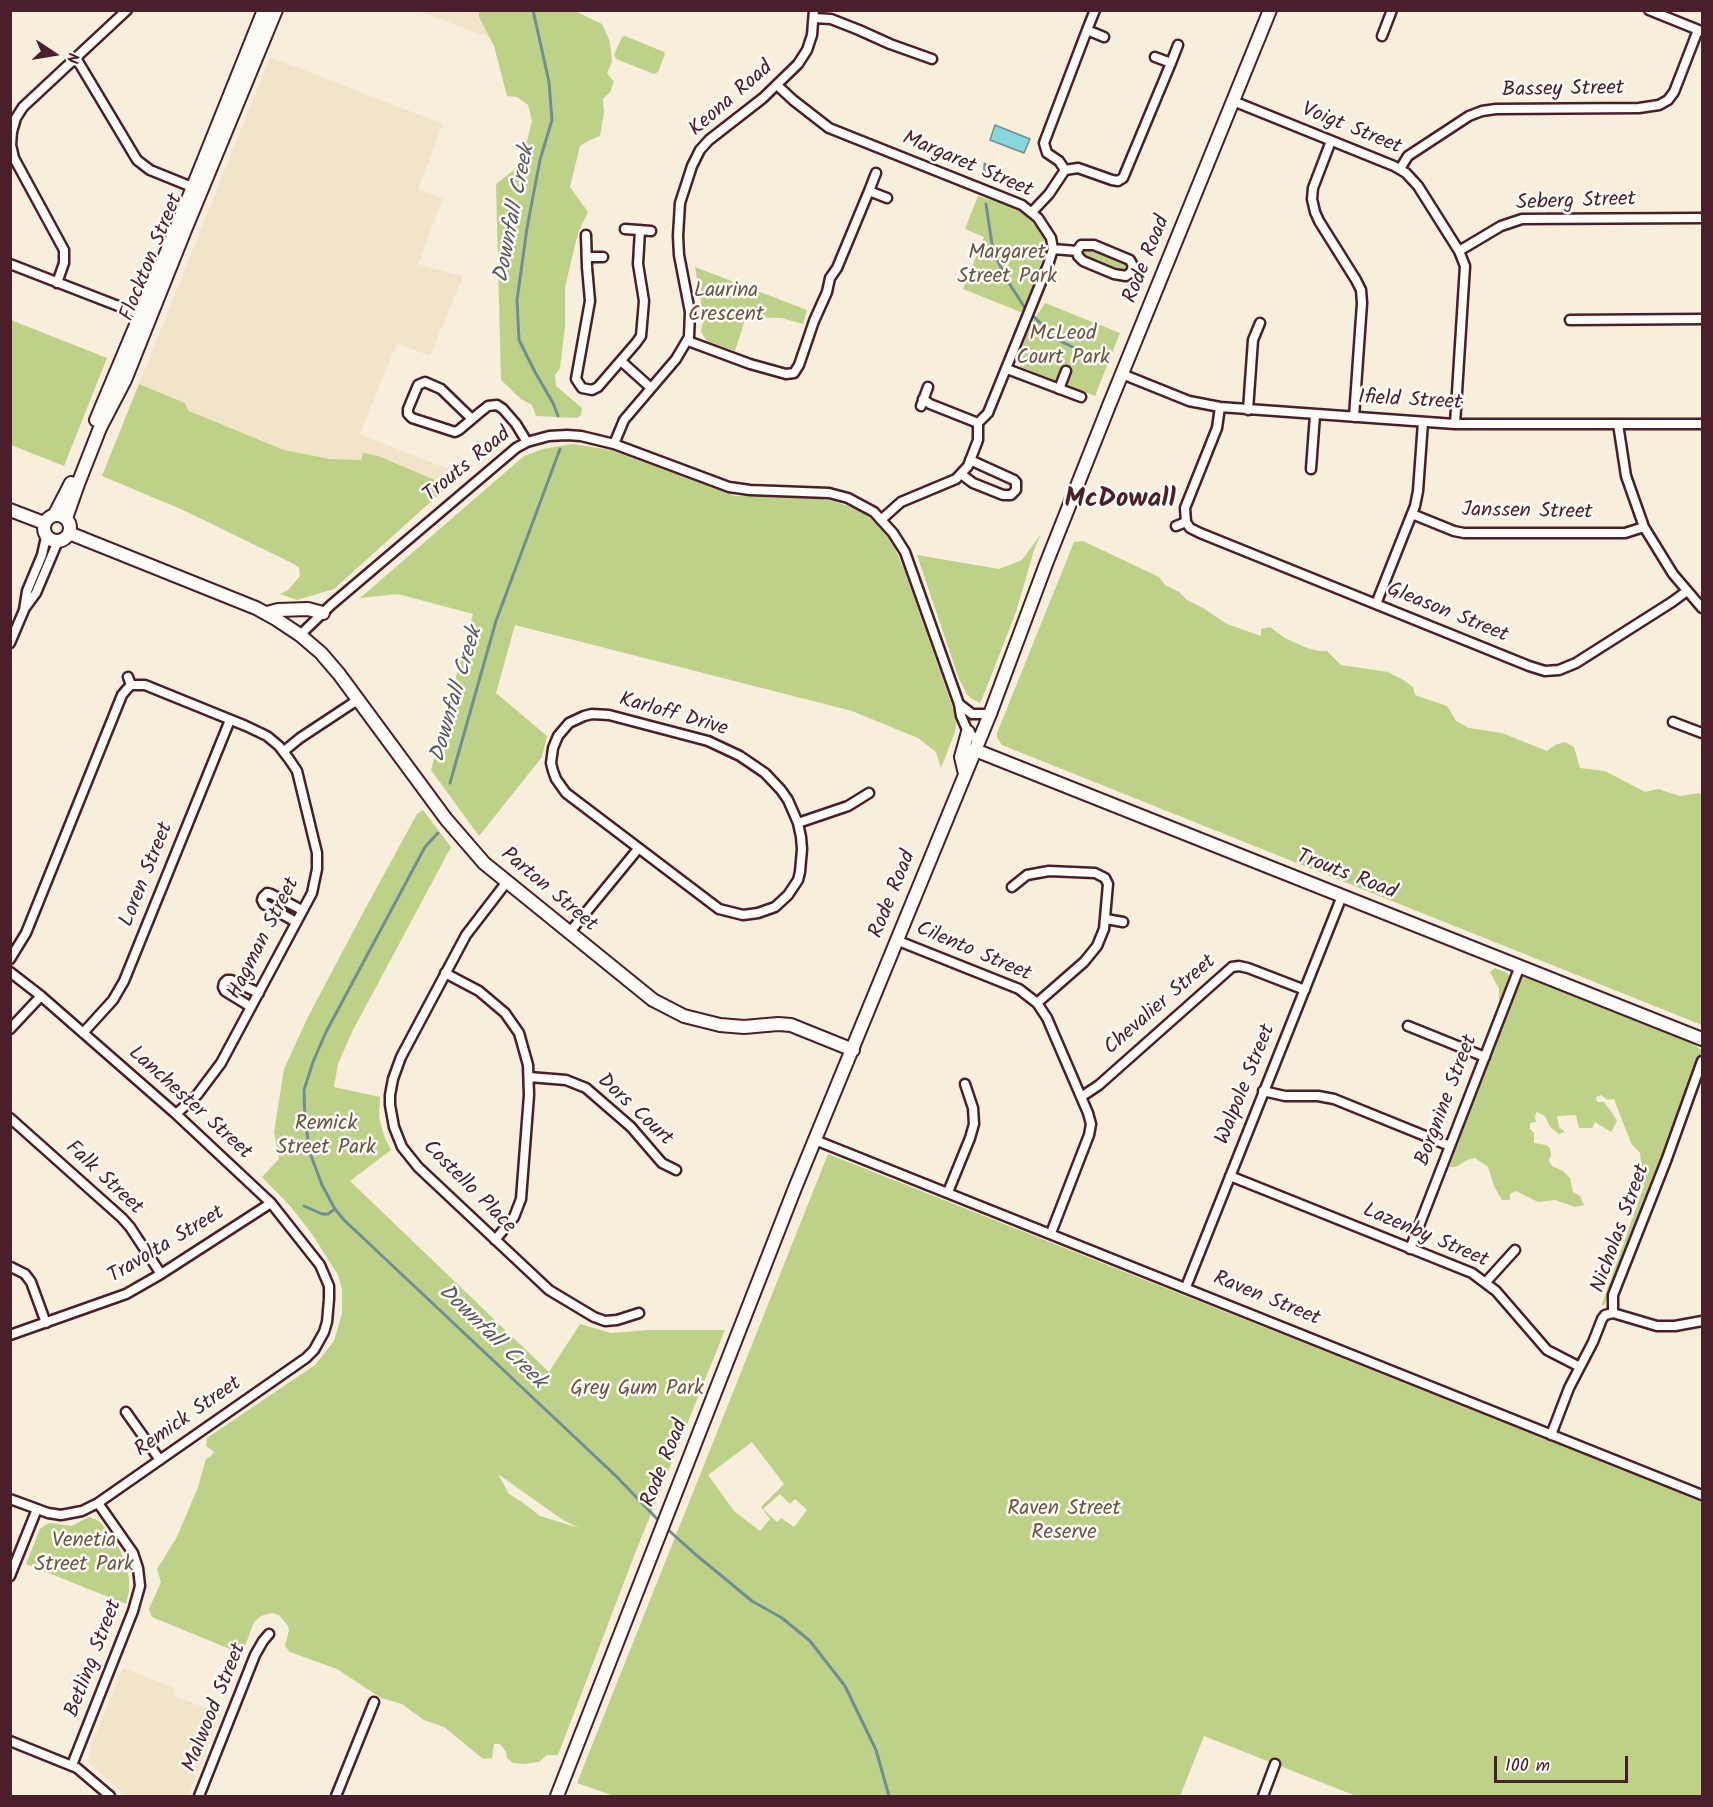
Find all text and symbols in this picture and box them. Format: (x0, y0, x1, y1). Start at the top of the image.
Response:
north arrow (24, 24, 84, 84)
text: N (59, 50, 85, 65)
street label: Keona Road (685, 57, 779, 143)
street label: Bassey Street (1502, 77, 1624, 105)
street label: Voigt Street (1297, 99, 1405, 161)
street label: Margaret Street (898, 127, 1036, 205)
water label: Downfall Creek (490, 143, 542, 285)
street label: Seberg Street (1516, 188, 1636, 218)
street label: Flockton Street (116, 191, 190, 325)
street label: Rode Road (1119, 213, 1177, 307)
park label: Margaret Street Park (957, 241, 1057, 291)
park label: Laurina Crescent (688, 279, 764, 329)
park label: McLeod Court Park (1016, 322, 1110, 372)
street label: Ifield Street (1357, 387, 1463, 417)
street label: Trouts Road (419, 423, 517, 509)
district label: McDowall (1064, 485, 1176, 517)
street label: Janssen Street (1461, 499, 1593, 527)
street label: Gleason Street (1383, 578, 1511, 650)
water label: Downfall Creek (426, 624, 490, 766)
street label: Karloff Drive (616, 688, 730, 744)
street label: Loren Street (116, 819, 180, 931)
street label: Parton Street (494, 843, 602, 939)
street label: Trouts Road (1292, 845, 1400, 907)
street label: Rode Road (865, 848, 923, 942)
street label: Hagman Street (224, 874, 306, 1004)
street label: Cilento Street (912, 917, 1034, 989)
street label: Chevalier Street (1100, 950, 1222, 1062)
street label: Walpole Street (1211, 1021, 1283, 1149)
street label: Borgnine Street (1411, 1032, 1485, 1170)
street label: Lanchester Street (122, 1042, 256, 1166)
street label: Dors Court (591, 1070, 677, 1152)
park label: Remick Street Park (276, 1112, 376, 1162)
street label: Costello Place (416, 1136, 520, 1240)
street label: Falk Street (59, 1137, 147, 1221)
street label: Nicholas Street (1587, 1161, 1657, 1297)
street label: Lazenby Street (1359, 1199, 1491, 1275)
street label: Travolta Street (104, 1201, 230, 1291)
street label: Raven Street (1209, 1267, 1323, 1333)
water label: Downfall Creek (432, 1280, 550, 1396)
street label: Remick Street (131, 1372, 247, 1464)
park label: Grey Gum Park (570, 1377, 704, 1403)
street label: Rode Road (637, 1417, 695, 1511)
park label: Raven Street Reserve (1007, 1497, 1121, 1547)
park label: Venetia Street Park (34, 1529, 134, 1579)
street label: Betling Street (61, 1597, 129, 1721)
street label: Malwood Street (179, 1640, 253, 1776)
scale bar (1497, 1744, 1630, 1782)
text: 100 m (1505, 1752, 1550, 1781)

